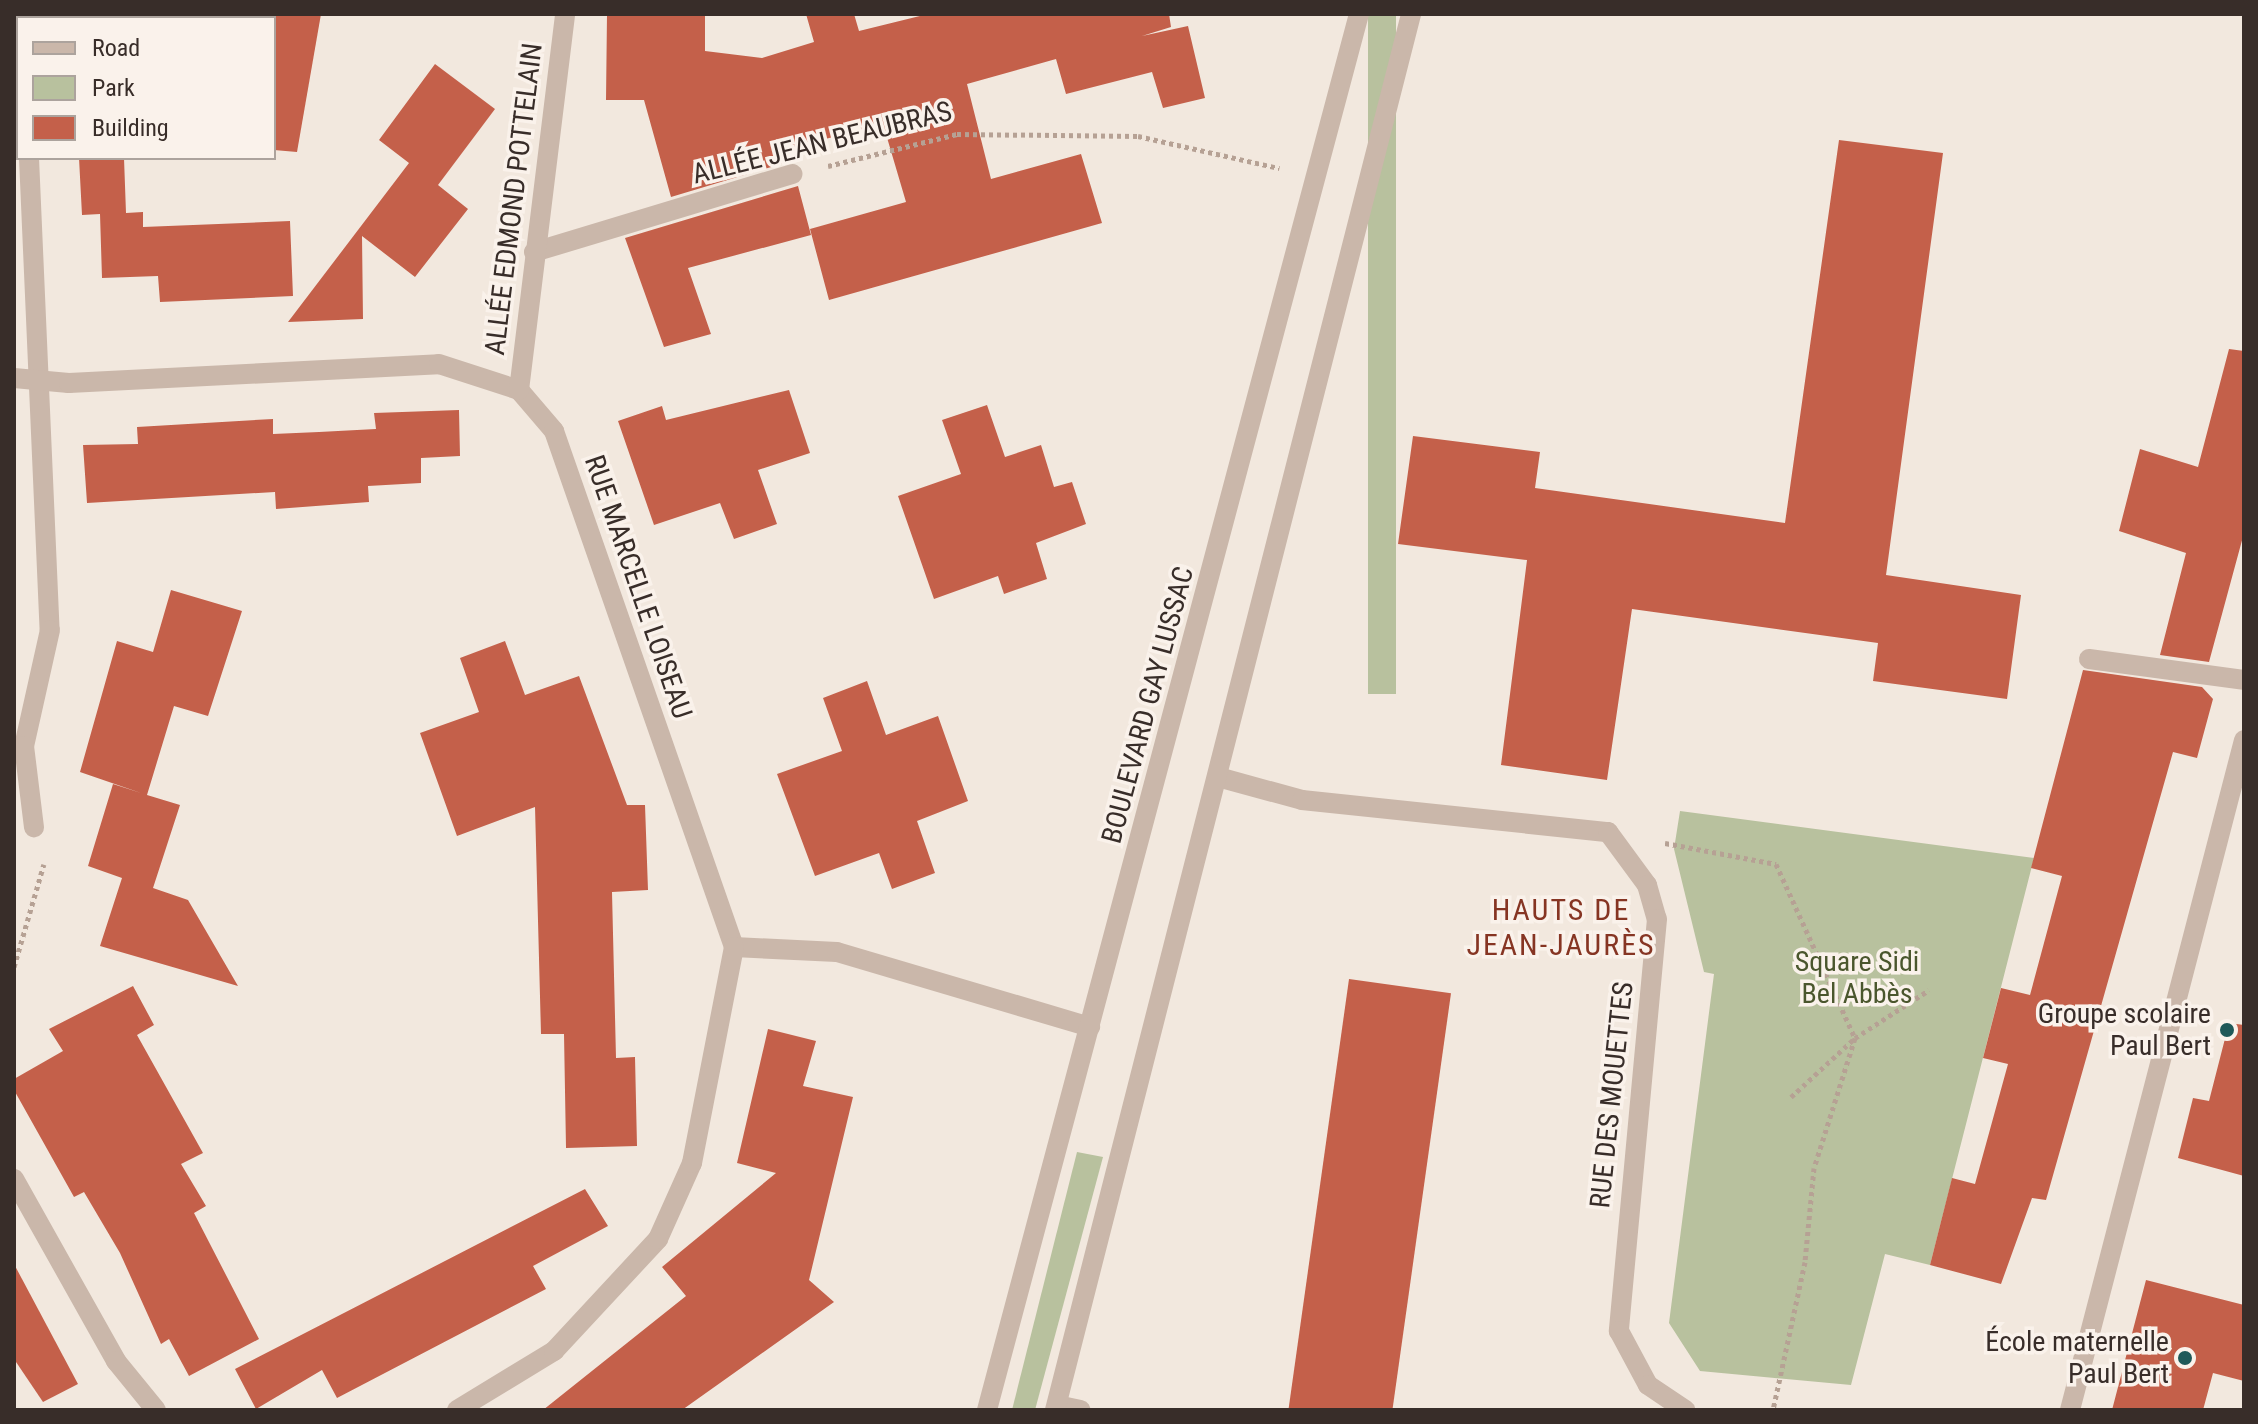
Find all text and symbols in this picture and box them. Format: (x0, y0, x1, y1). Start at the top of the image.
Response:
legend (16, 16, 276, 160)
text: Road (92, 34, 140, 62)
street label: ALLÉE EDMOND POTTELAIN (478, 41, 550, 357)
text: Park (92, 74, 135, 102)
street label: ALLÉE JEAN BEAUBRAS (689, 95, 955, 191)
text: Building (92, 114, 169, 142)
street label: RUE MARCELLE LOISEAU (577, 451, 699, 723)
street label: BOULEVARD GAY LUSSAC (1095, 563, 1201, 847)
district label: HAUTS DE JEAN-JAURÈS (1466, 892, 1656, 962)
park label: Square Sidi Bel Abbès (1795, 945, 1919, 1011)
street label: RUE DES MOUETTES (1583, 980, 1641, 1210)
place label: Groupe scolaire Paul Bert (2038, 997, 2211, 1063)
marker: Groupe scolaire Paul Bert (2218, 1021, 2236, 1039)
place label: École maternelle Paul Bert (1985, 1325, 2169, 1391)
marker: École maternelle Paul Bert (2176, 1349, 2194, 1367)

